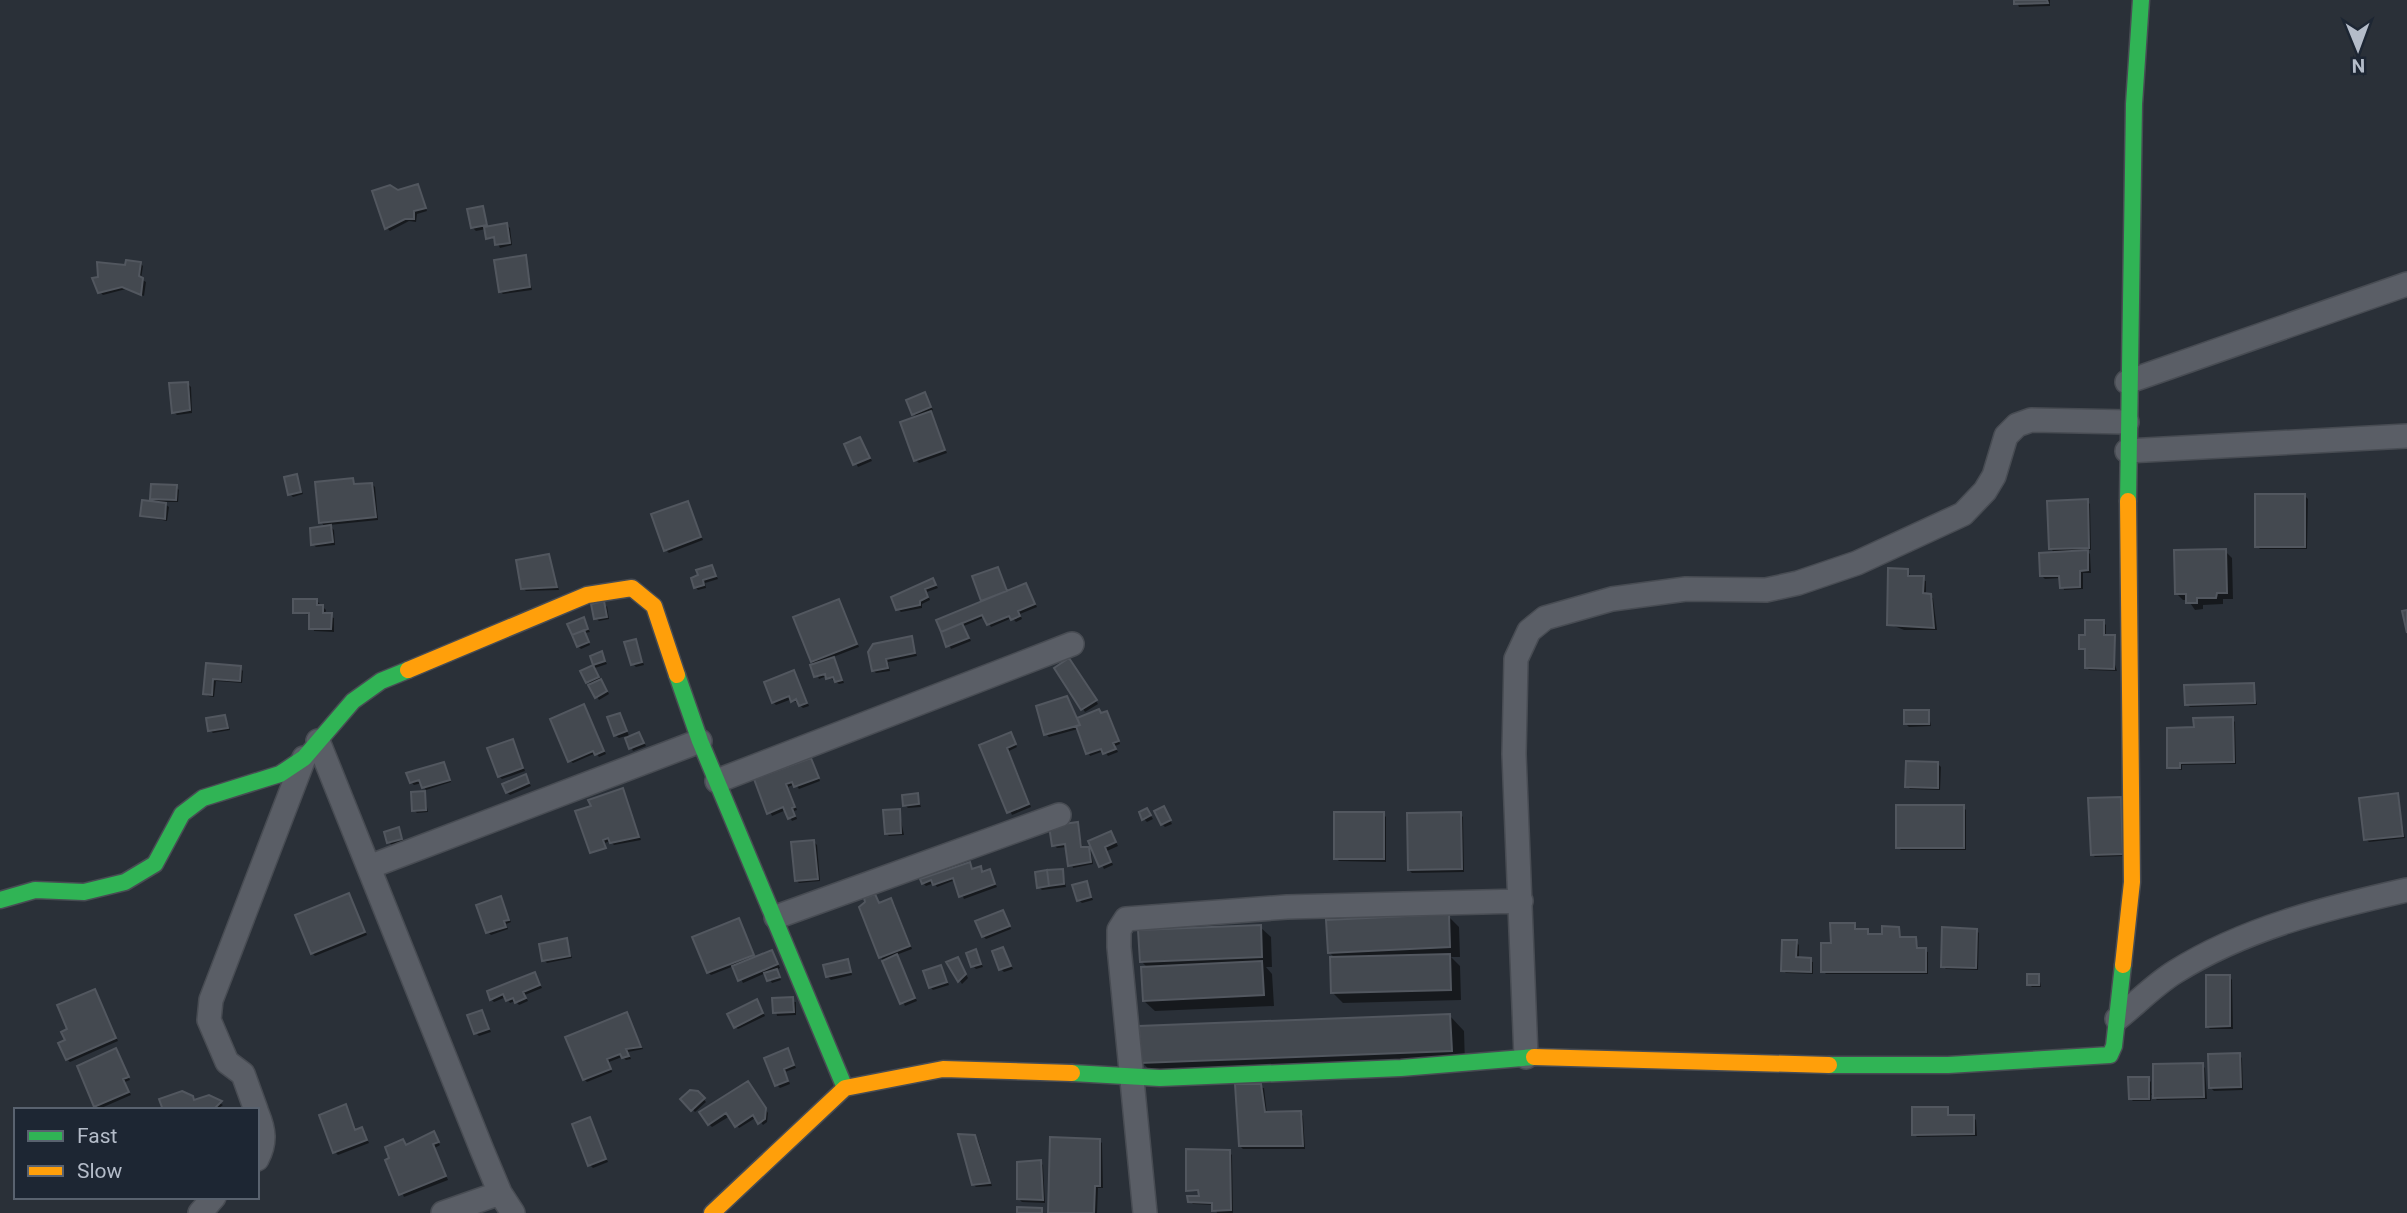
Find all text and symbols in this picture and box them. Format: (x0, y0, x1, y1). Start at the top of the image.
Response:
north arrow (2323, 14, 2393, 84)
text: N (2351, 54, 2365, 77)
legend (14, 1108, 259, 1199)
text: Fast (77, 1124, 118, 1148)
text: Slow (77, 1159, 123, 1183)

